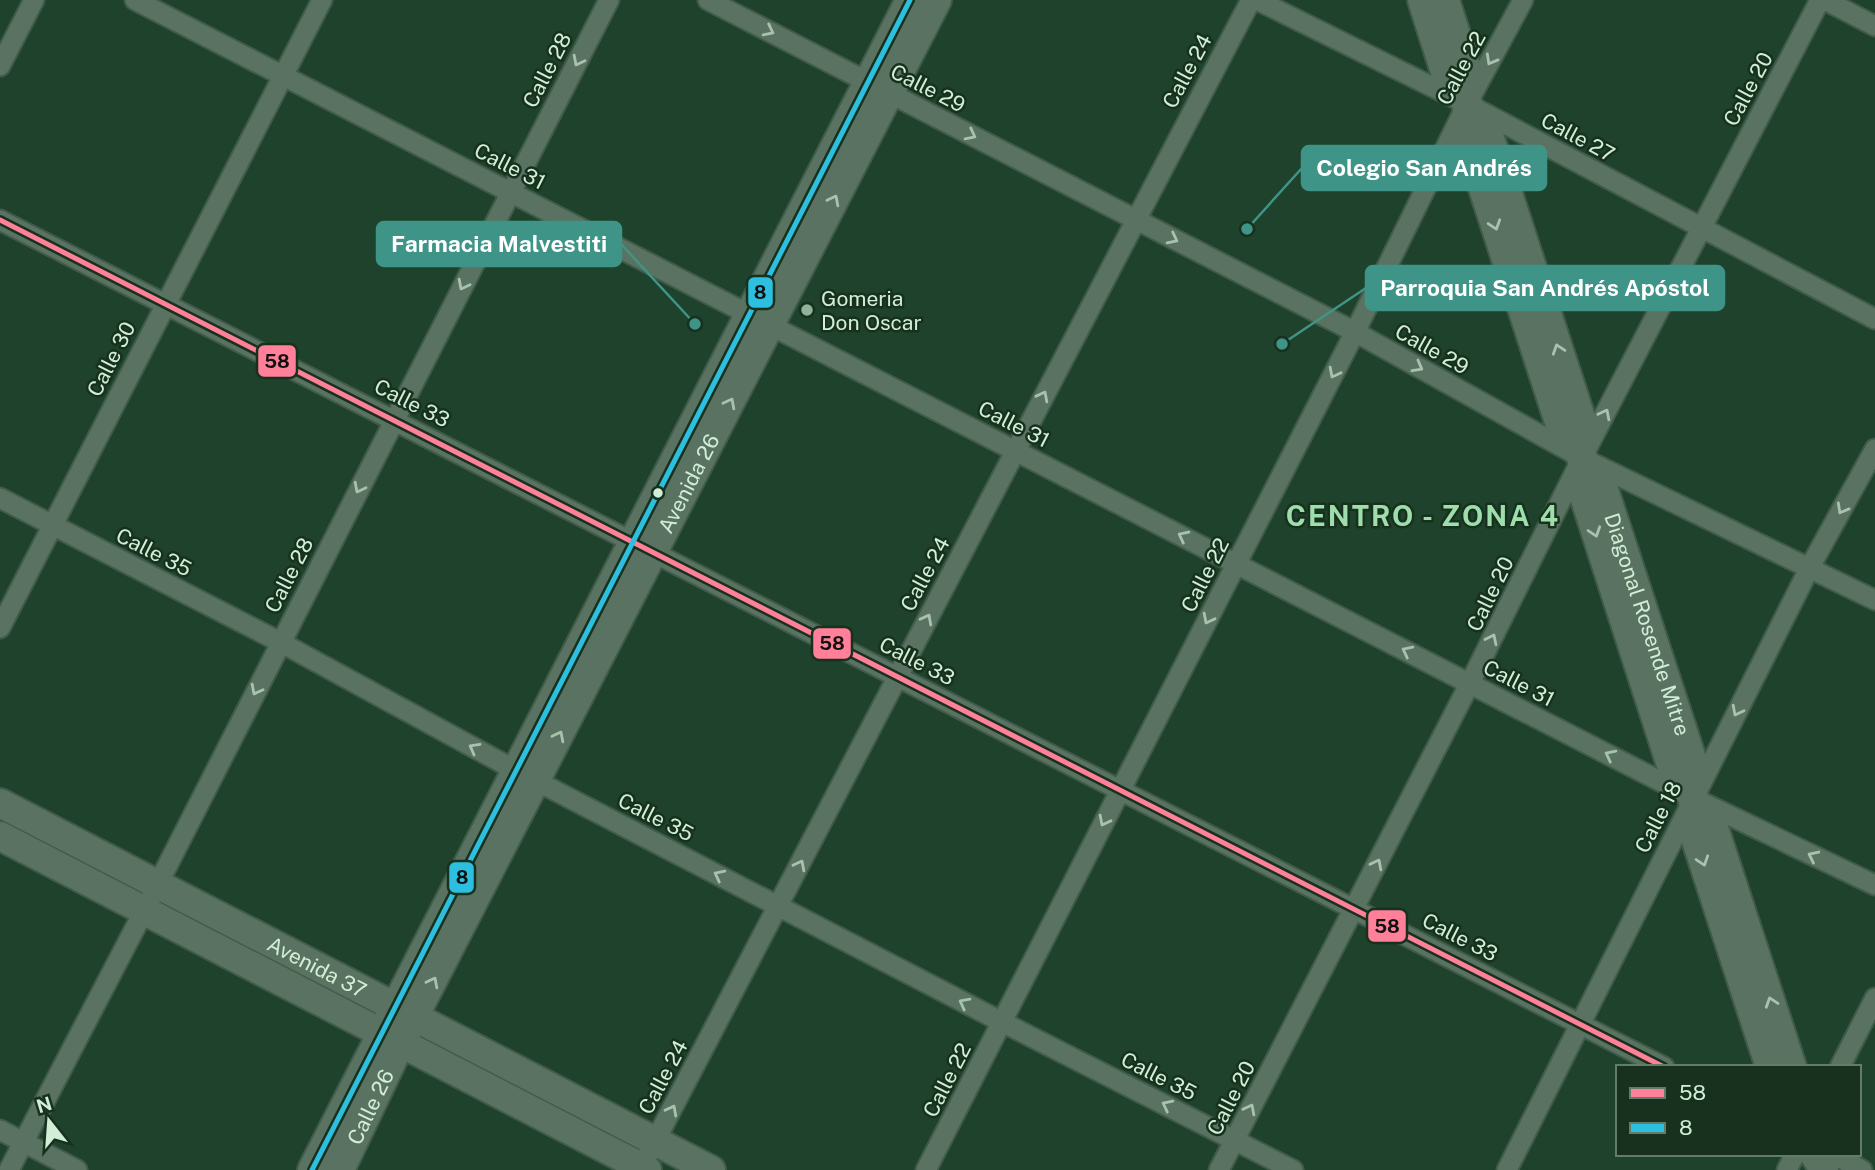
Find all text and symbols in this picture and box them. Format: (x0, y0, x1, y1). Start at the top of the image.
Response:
one-way arrow (761, 23, 774, 37)
street label: Calle 22 (1431, 27, 1491, 109)
street label: Calle 28 (518, 28, 576, 112)
street label: Calle 24 (1157, 30, 1217, 112)
street label: Calle 20 (1718, 48, 1778, 130)
one-way arrow (1486, 53, 1499, 65)
one-way arrow (572, 54, 586, 66)
street label: Calle 29 (887, 59, 969, 117)
street label: Calle 27 (1537, 107, 1619, 167)
one-way arrow (964, 127, 976, 141)
street label: Calle 31 (470, 138, 550, 194)
callout: Colegio San Andrés (1302, 146, 1546, 190)
text: Colegio San Andrés (1316, 154, 1532, 181)
one-way arrow (825, 195, 839, 207)
one-way arrow (1487, 218, 1501, 231)
callout: Farmacia Malvestiti (377, 222, 621, 266)
text: Farmacia Malvestiti (391, 230, 607, 257)
one-way arrow (1166, 231, 1178, 244)
callout: Parroquia San Andrés Apóstol (1366, 266, 1724, 310)
text: Parroquia San Andrés Apóstol (1380, 274, 1710, 301)
line badge: 8 (747, 276, 774, 309)
one-way arrow (458, 278, 471, 290)
text: 8 (754, 281, 766, 303)
place label: Gomeria Don Oscar (821, 286, 922, 335)
marker: Gomeria Don Oscar (799, 302, 815, 318)
street label: Calle 30 (82, 317, 140, 401)
street label: Calle 29 (1391, 319, 1473, 379)
one-way arrow (1552, 343, 1567, 355)
line badge: 58 (257, 344, 297, 378)
text: 58 (264, 350, 290, 372)
one-way arrow (1411, 359, 1424, 372)
one-way arrow (1329, 366, 1343, 378)
street label: Calle 33 (370, 373, 454, 433)
one-way arrow (1035, 390, 1049, 403)
street label: Calle 31 (974, 396, 1054, 452)
one-way arrow (721, 398, 735, 410)
one-way arrow (1597, 409, 1610, 421)
street label: Avenida 26 (653, 430, 724, 537)
one-way arrow (354, 481, 368, 493)
unlabelled marker (651, 486, 665, 500)
district label: CENTRO - ZONA 4 (1286, 499, 1560, 532)
one-way arrow (1837, 502, 1850, 514)
street label: Diagonal Rosende Mitre (1600, 510, 1696, 739)
street label: Calle 35 (112, 522, 196, 582)
one-way arrow (1587, 525, 1601, 537)
one-way arrow (1178, 531, 1190, 545)
street label: Calle 28 (260, 533, 318, 617)
street label: Calle 24 (895, 533, 955, 615)
street label: Calle 22 (1176, 534, 1234, 616)
street label: Calle 20 (1461, 553, 1519, 635)
one-way arrow (1203, 612, 1216, 624)
one-way arrow (919, 614, 933, 626)
line badge: 58 (812, 627, 852, 660)
street label: Calle 33 (875, 631, 959, 691)
text: 58 (819, 632, 845, 654)
one-way arrow (1484, 634, 1498, 646)
one-way arrow (1402, 646, 1414, 659)
street label: Calle 31 (1479, 655, 1559, 711)
one-way arrow (251, 683, 264, 695)
one-way arrow (1732, 704, 1746, 716)
one-way arrow (550, 731, 564, 743)
one-way arrow (468, 742, 481, 756)
one-way arrow (1604, 750, 1617, 763)
street label: Calle 18 (1629, 777, 1687, 857)
street label: Calle 35 (614, 787, 698, 847)
one-way arrow (1098, 814, 1112, 826)
one-way arrow (1808, 850, 1821, 864)
one-way arrow (1695, 855, 1709, 867)
one-way arrow (1368, 858, 1382, 871)
one-way arrow (792, 860, 806, 872)
line badge: 8 (448, 861, 475, 894)
text: 8 (456, 866, 468, 888)
one-way arrow (714, 869, 726, 883)
street label: Calle 33 (1418, 907, 1502, 967)
line badge: 58 (1367, 909, 1407, 943)
text: 58 (1374, 915, 1400, 937)
street label: Avenida 37 (263, 931, 371, 1003)
one-way arrow (424, 977, 438, 989)
one-way arrow (1765, 996, 1779, 1008)
one-way arrow (959, 997, 971, 1011)
street label: Calle 24 (633, 1036, 693, 1118)
street label: Calle 22 (918, 1039, 976, 1121)
street label: Calle 35 (1117, 1046, 1201, 1106)
street label: Calle 20 (1202, 1057, 1260, 1139)
street label: Calle 26 (342, 1065, 399, 1148)
legend (1616, 1065, 1861, 1156)
text: 58 (1679, 1080, 1706, 1105)
north arrow (14, 1086, 84, 1156)
text: N (34, 1092, 54, 1117)
one-way arrow (1162, 1100, 1174, 1114)
one-way arrow (664, 1104, 677, 1117)
one-way arrow (1242, 1104, 1256, 1116)
text: 8 (1679, 1115, 1693, 1140)

